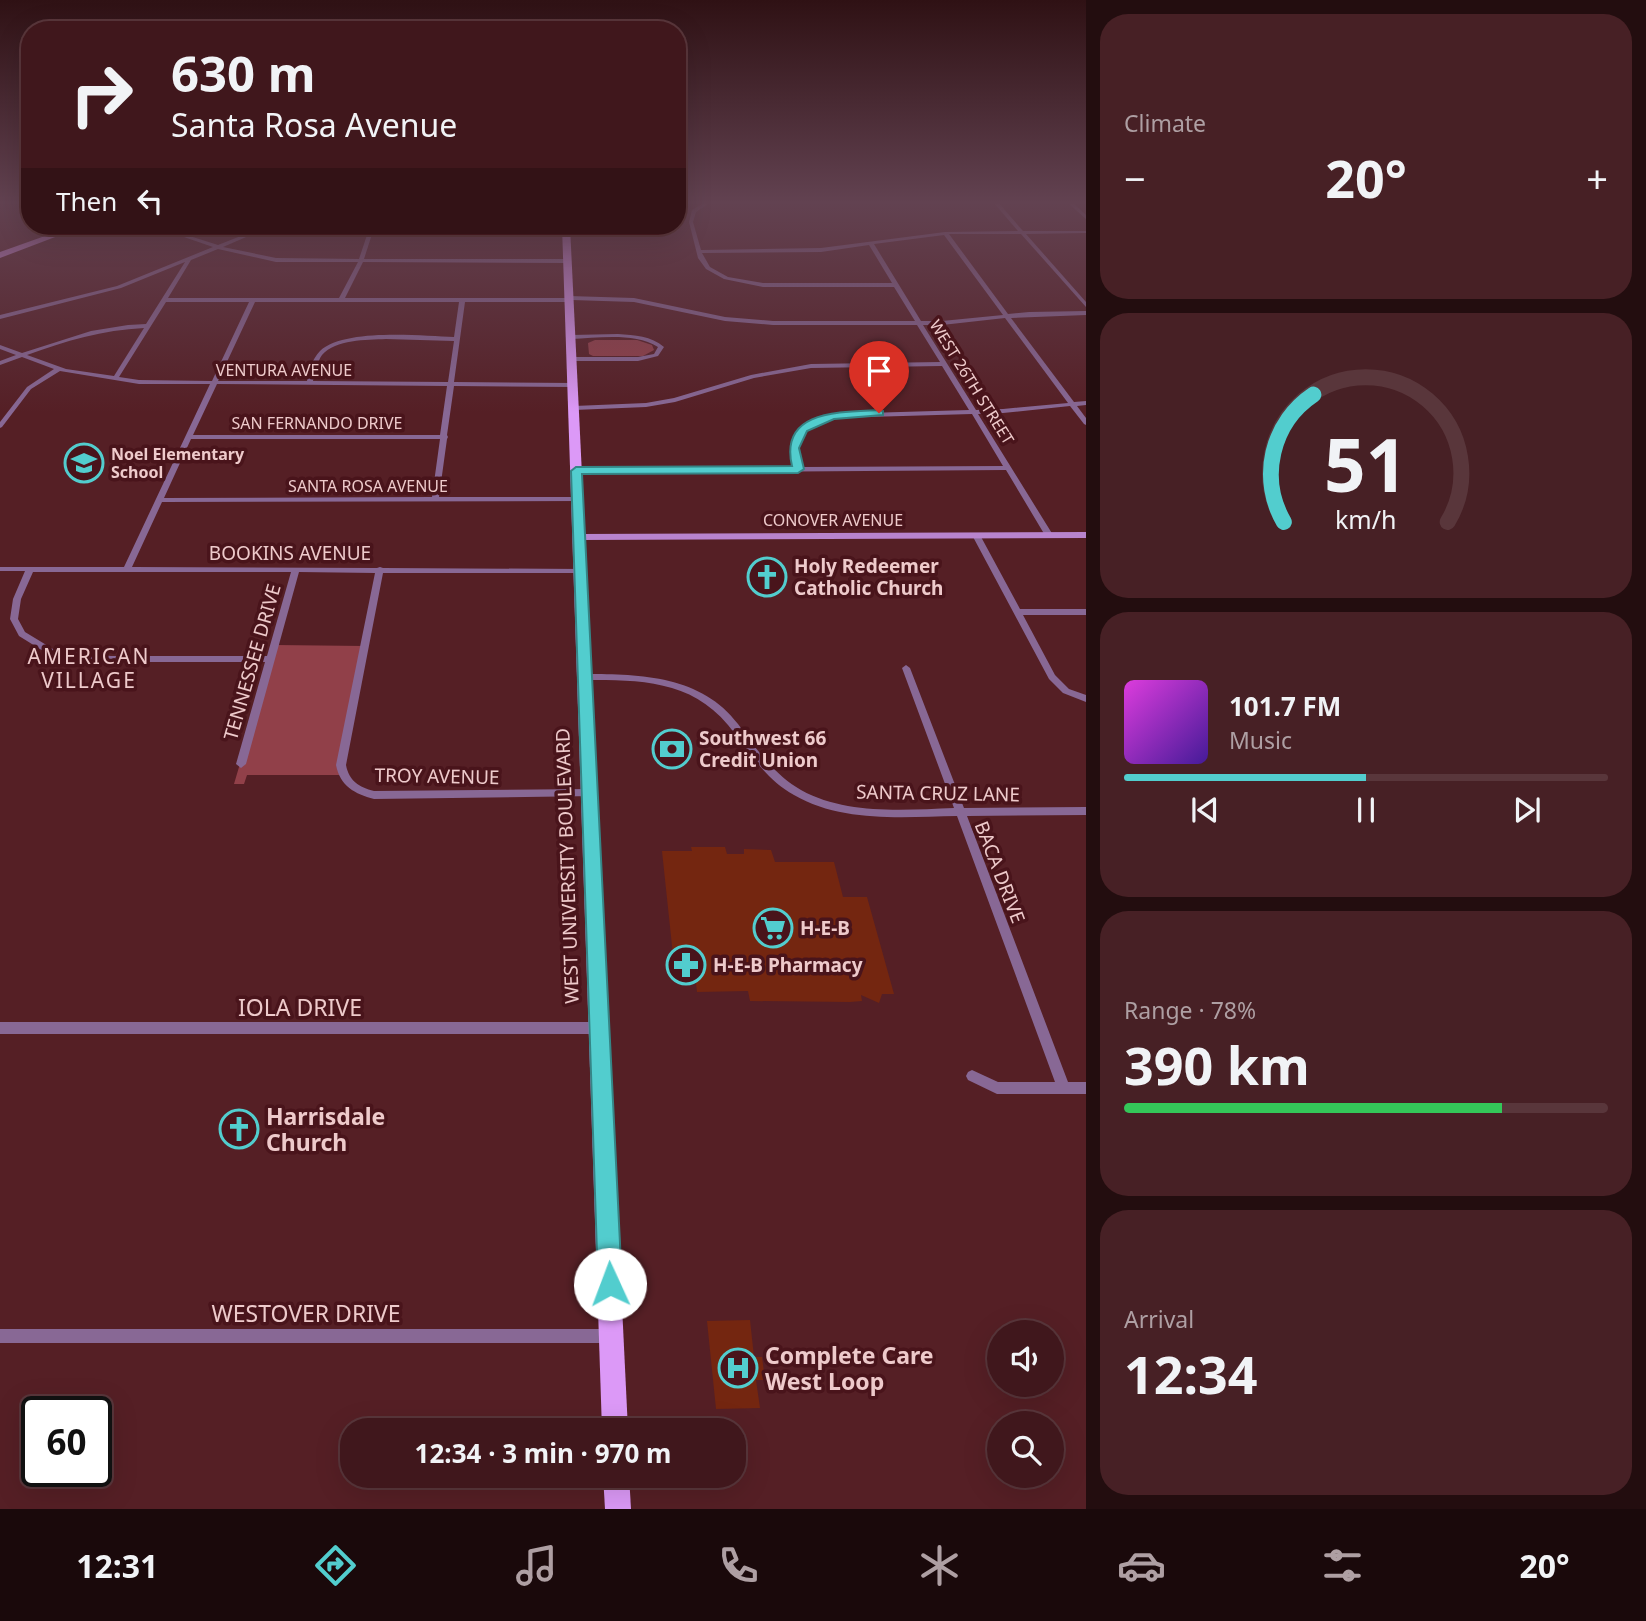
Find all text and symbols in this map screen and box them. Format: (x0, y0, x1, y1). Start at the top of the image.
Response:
text: 630 m (171, 40, 316, 106)
icon: right (56, 49, 147, 140)
text: Santa Rosa Avenue (171, 103, 457, 146)
text: Climate (1124, 107, 1206, 139)
text: 20° (1325, 142, 1407, 213)
text: − (1124, 152, 1146, 204)
text: + (1586, 152, 1608, 204)
icon: left (131, 182, 169, 220)
text: Then (56, 183, 117, 219)
street label: WEST 26TH STREET (925, 315, 1019, 449)
pin (849, 341, 909, 413)
icon: arrive (860, 352, 898, 390)
street label: VENTURA AVENUE (216, 359, 352, 381)
street label: SAN FERNANDO DRIVE (232, 412, 402, 434)
text: 51 (1324, 414, 1408, 513)
school or university icon: Noel Elementary School (63, 442, 105, 484)
place label: Noel Elementary School (111, 443, 245, 483)
street label: SANTA ROSA AVENUE (288, 475, 448, 497)
text: km/h (1335, 501, 1397, 535)
street label: CONOVER AVENUE (763, 509, 903, 531)
street label: BOOKINS AVENUE (209, 540, 371, 566)
place label: Holy Redeemer Catholic Church (794, 553, 943, 601)
church icon: Holy Redeemer Catholic Church (746, 556, 788, 598)
street label: TENNESSEE DRIVE (217, 581, 287, 743)
district label: AMERICAN VILLAGE (28, 642, 150, 694)
text: 101.7 FM (1229, 688, 1341, 724)
text: Music (1229, 724, 1292, 756)
place label: Southwest 66 Credit Union (699, 725, 826, 773)
street label: WEST UNIVERSITY BOULEVARD (549, 728, 585, 1004)
bank icon: Southwest 66 Credit Union (651, 728, 693, 770)
street label: TROY AVENUE (374, 762, 500, 790)
street label: SANTA CRUZ LANE (856, 779, 1020, 807)
icon: previous (1186, 791, 1224, 829)
icon: pause (1347, 791, 1385, 829)
icon: next (1508, 791, 1546, 829)
street label: BACA DRIVE (969, 817, 1031, 927)
supermarket icon: H-E-B (752, 907, 794, 949)
place label: H-E-B (800, 915, 850, 941)
pharmacy icon: H-E-B Pharmacy (665, 944, 707, 986)
place label: H-E-B Pharmacy (713, 952, 863, 978)
street label: IOLA DRIVE (238, 991, 362, 1023)
text: Range · 78% (1124, 994, 1256, 1026)
text: 390 km (1124, 1029, 1310, 1100)
place label: Harrisdale Church (266, 1100, 385, 1158)
church icon: Harrisdale Church (218, 1108, 260, 1150)
position arrow (573, 1247, 647, 1321)
street label: WESTOVER DRIVE (211, 1297, 401, 1329)
text: Arrival (1124, 1303, 1194, 1335)
map controls (987, 1320, 1064, 1488)
button: sound (987, 1320, 1064, 1397)
text: 12:34 (1124, 1338, 1258, 1409)
place label: Complete Care West Loop (765, 1339, 933, 1397)
hospital icon: Complete Care West Loop (717, 1347, 759, 1389)
speed limit sign: 60 (21, 1396, 112, 1487)
button: search (987, 1411, 1064, 1488)
text: 12:34 · 3 min · 970 m (415, 1435, 671, 1471)
icon: directions (311, 1541, 360, 1590)
icon: music (512, 1541, 561, 1590)
icon: phone (714, 1541, 763, 1590)
icon: climate (915, 1541, 964, 1590)
icon: car (1117, 1541, 1166, 1590)
icon: filters (1318, 1541, 1367, 1590)
text: 12:31 (76, 1544, 158, 1587)
text: 20° (1520, 1544, 1570, 1587)

